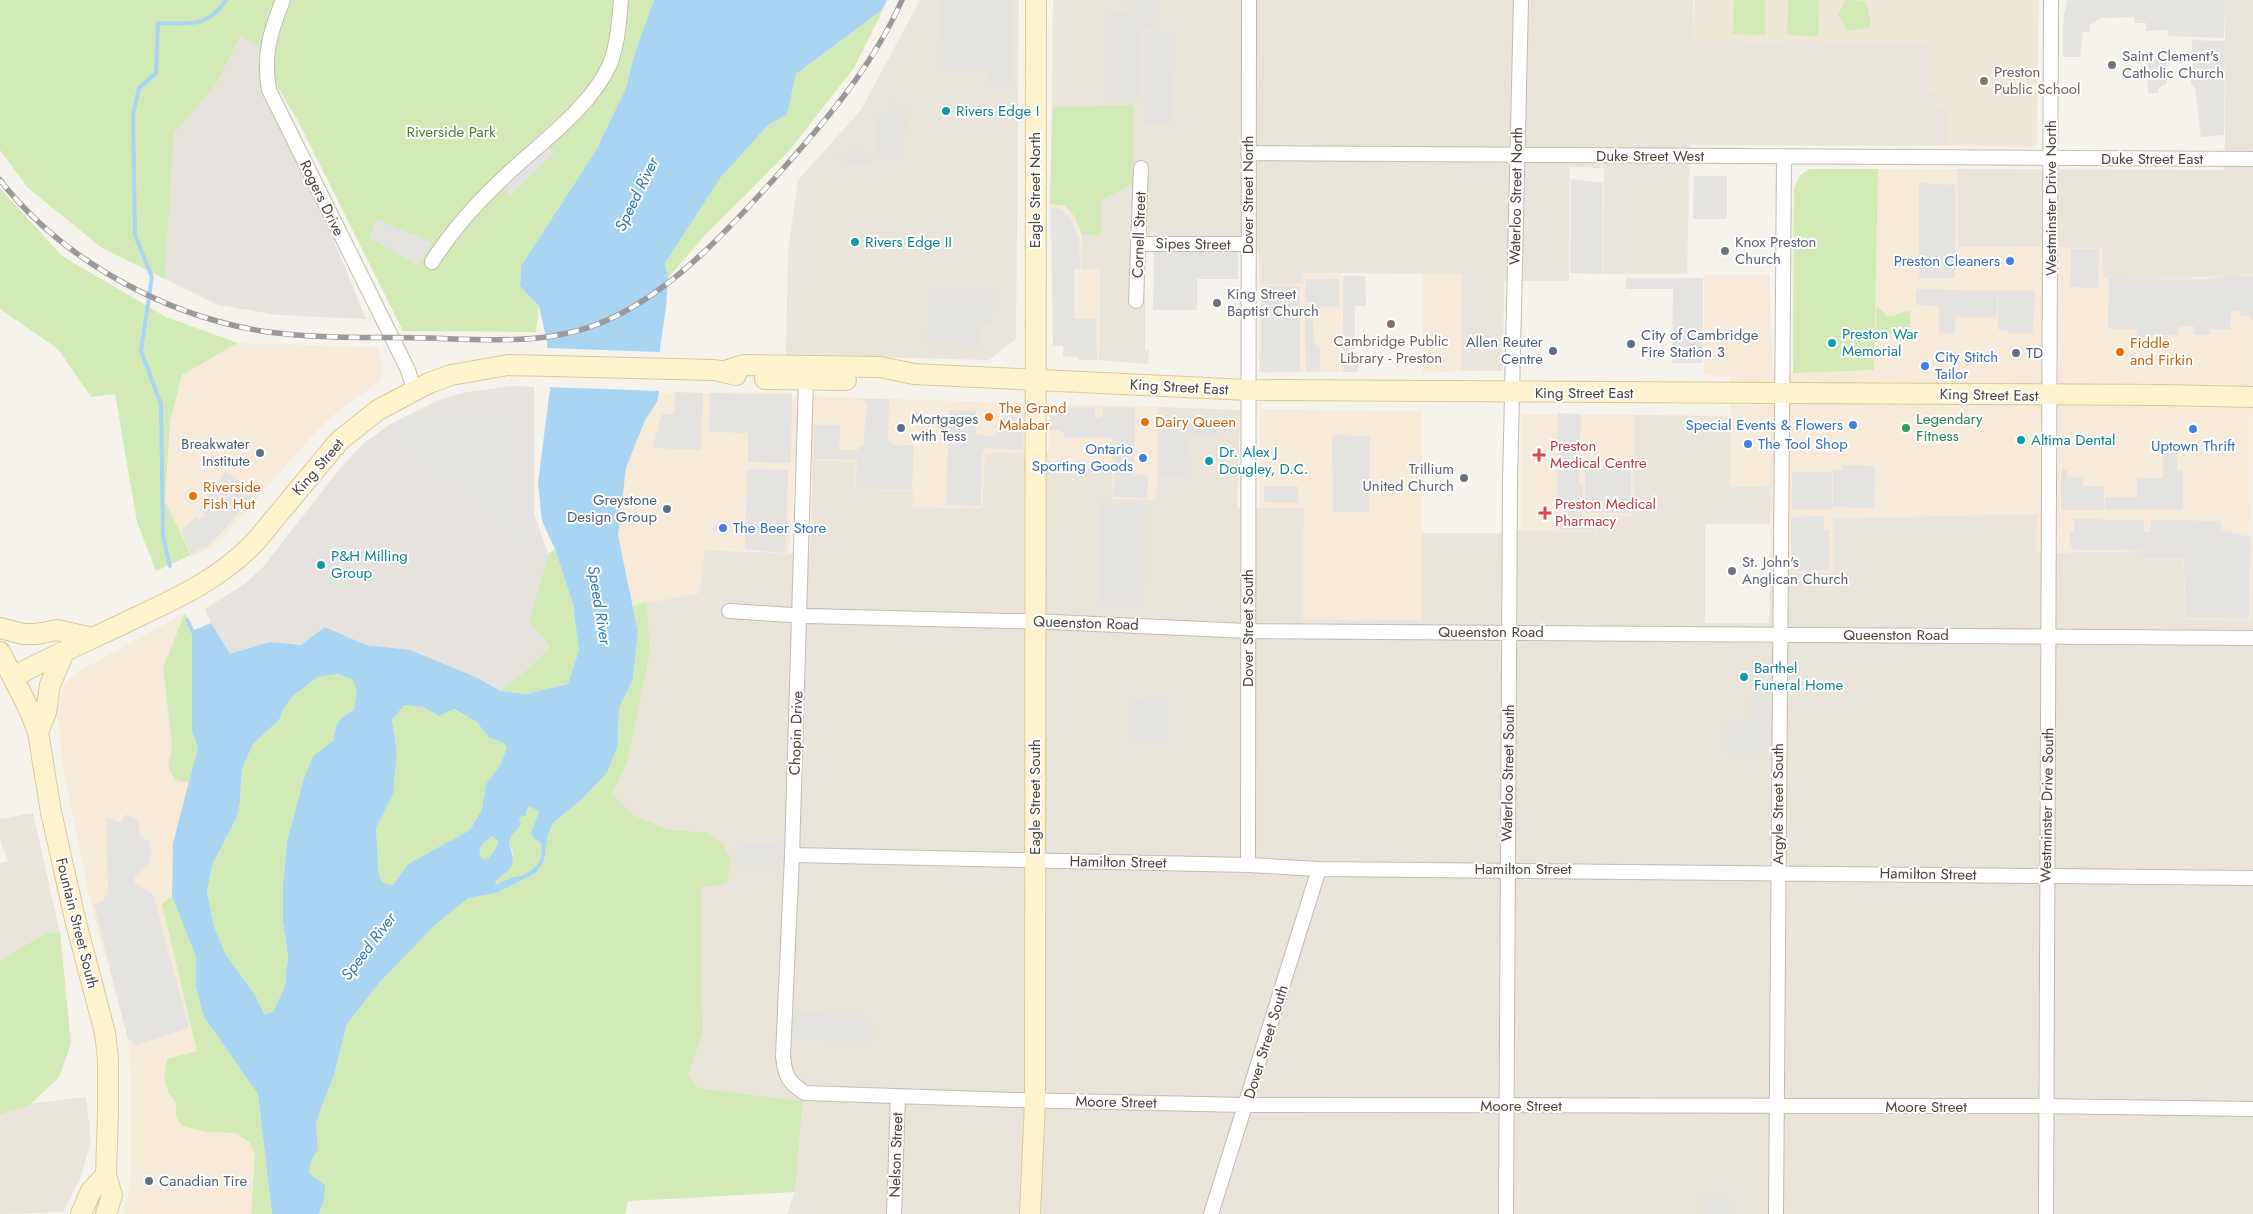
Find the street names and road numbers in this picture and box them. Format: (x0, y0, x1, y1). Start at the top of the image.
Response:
street label: Westminster Drive North (2040, 120, 2062, 276)
street label: Waterloo Street North (1504, 127, 1528, 265)
street label: Eagle Street North (1024, 132, 1046, 248)
street label: Dover Street North (1237, 136, 1259, 254)
street label: Duke Street West (1596, 145, 1704, 167)
street label: Duke Street East (2101, 148, 2203, 170)
street label: Rogers Drive (294, 156, 350, 240)
street label: Cornell Street (1126, 191, 1152, 279)
street label: Sipes Street (1155, 232, 1231, 256)
street label: King Street East (1129, 373, 1229, 401)
street label: King Street East (1535, 382, 1634, 404)
street label: King Street East (1939, 383, 2039, 407)
street label: King Street (287, 433, 349, 500)
street label: Dover Street South (1237, 569, 1259, 687)
street label: Queenston Road (1033, 610, 1139, 636)
street label: Queenston Road (1438, 621, 1544, 643)
street label: Queenston Road (1843, 624, 1949, 646)
street label: Chopin Drive (784, 690, 808, 776)
street label: Waterloo Street South (1496, 704, 1520, 842)
street label: Westminster Drive South (2035, 727, 2059, 883)
street label: Eagle Street South (1024, 739, 1046, 855)
street label: Argyle Street South (1767, 743, 1789, 865)
street label: Hamilton Street (1069, 850, 1167, 874)
street label: Fountain Street South (50, 855, 104, 991)
street label: Hamilton Street (1475, 858, 1572, 880)
street label: Hamilton Street (1879, 862, 1977, 886)
street label: Dover Street South (1238, 982, 1294, 1102)
street label: Moore Street (1075, 1090, 1157, 1114)
street label: Moore Street (1480, 1095, 1562, 1117)
street label: Moore Street (1885, 1096, 1967, 1118)
street label: Nelson Street (884, 1112, 908, 1198)

